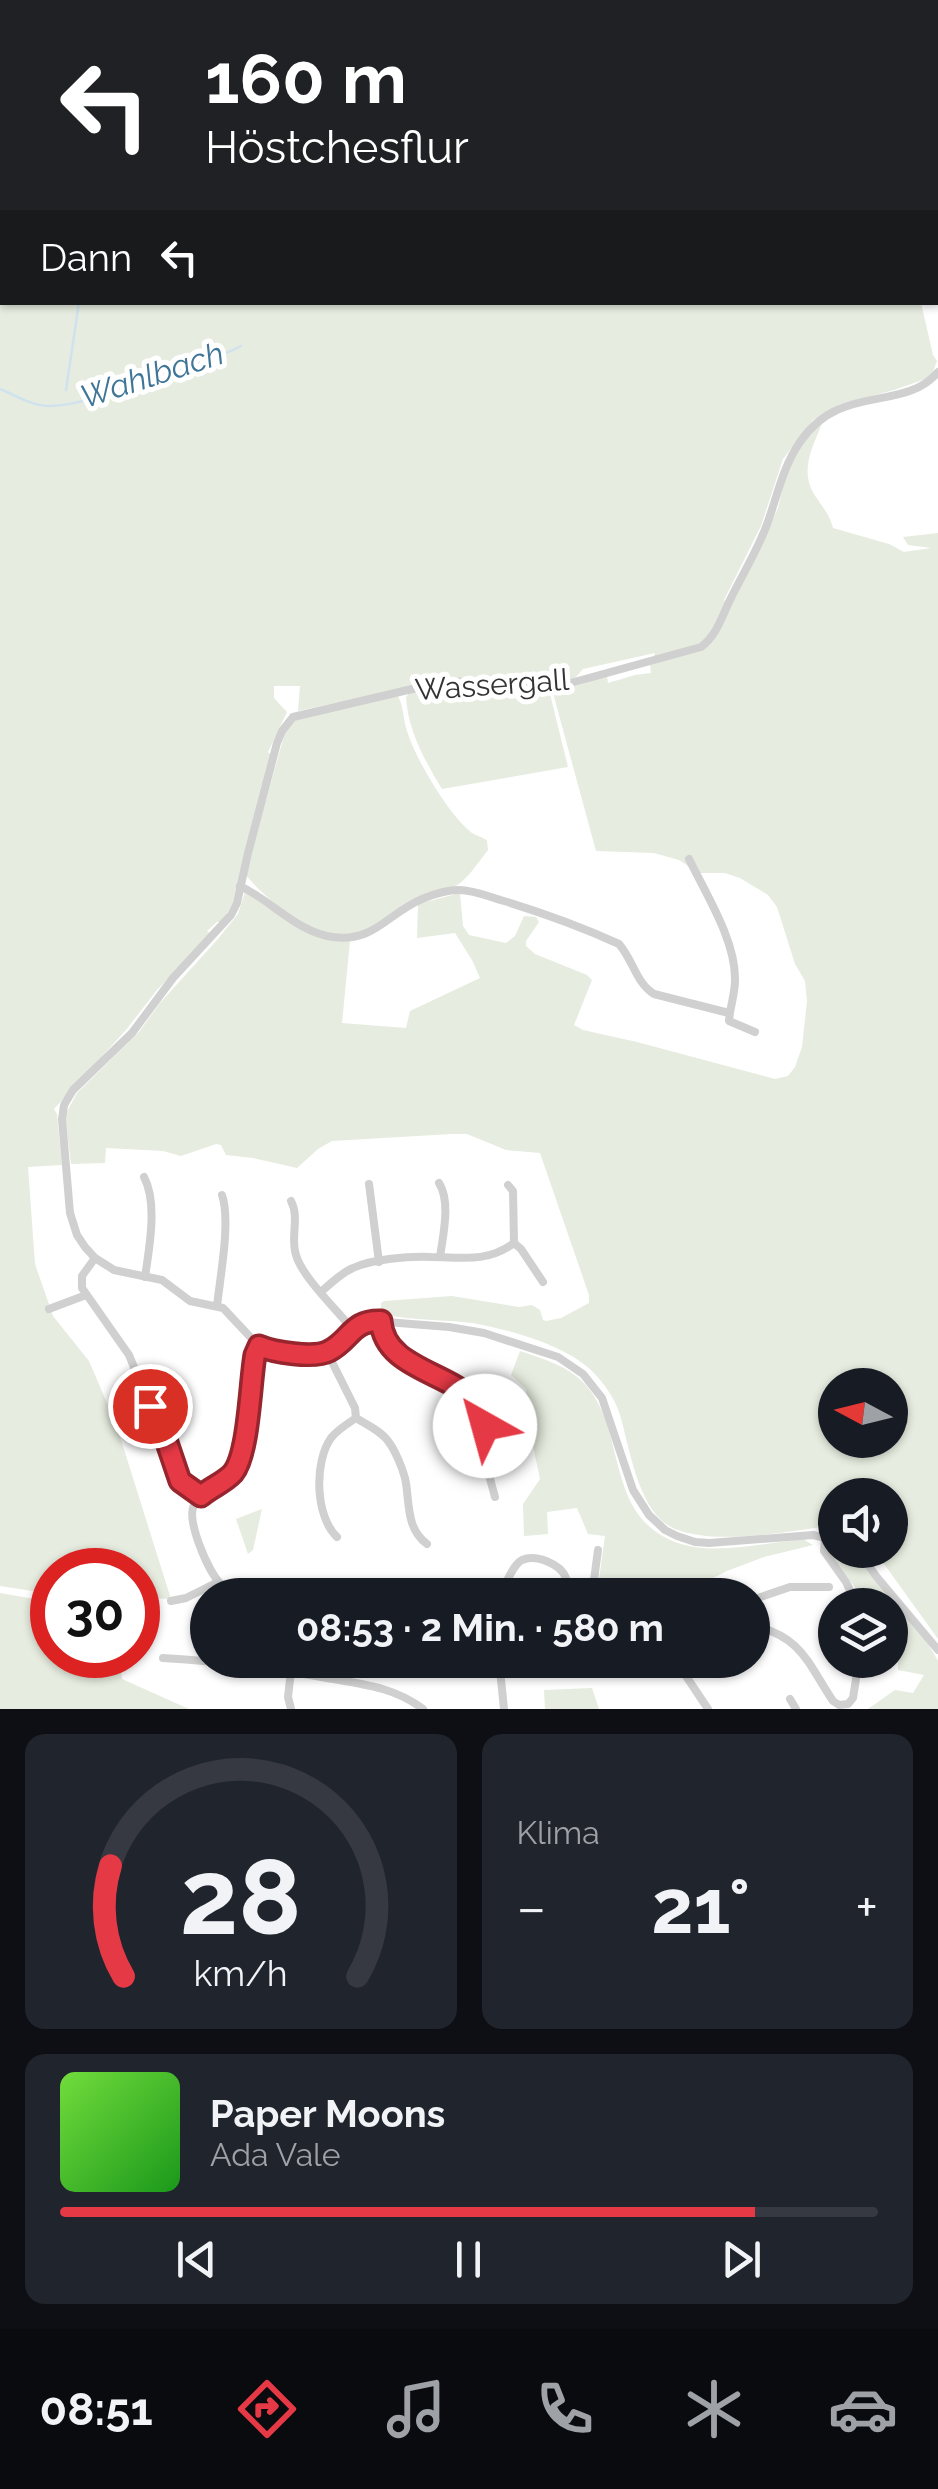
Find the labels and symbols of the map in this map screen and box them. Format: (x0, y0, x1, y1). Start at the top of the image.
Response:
water label: Wahlbach (76, 334, 228, 415)
street label: Wassergall (414, 662, 571, 707)
pin (108, 1364, 193, 1449)
north arrow (818, 1368, 908, 1458)
position arrow (433, 1374, 537, 1478)
speed limit sign: 30 (30, 1548, 160, 1678)

